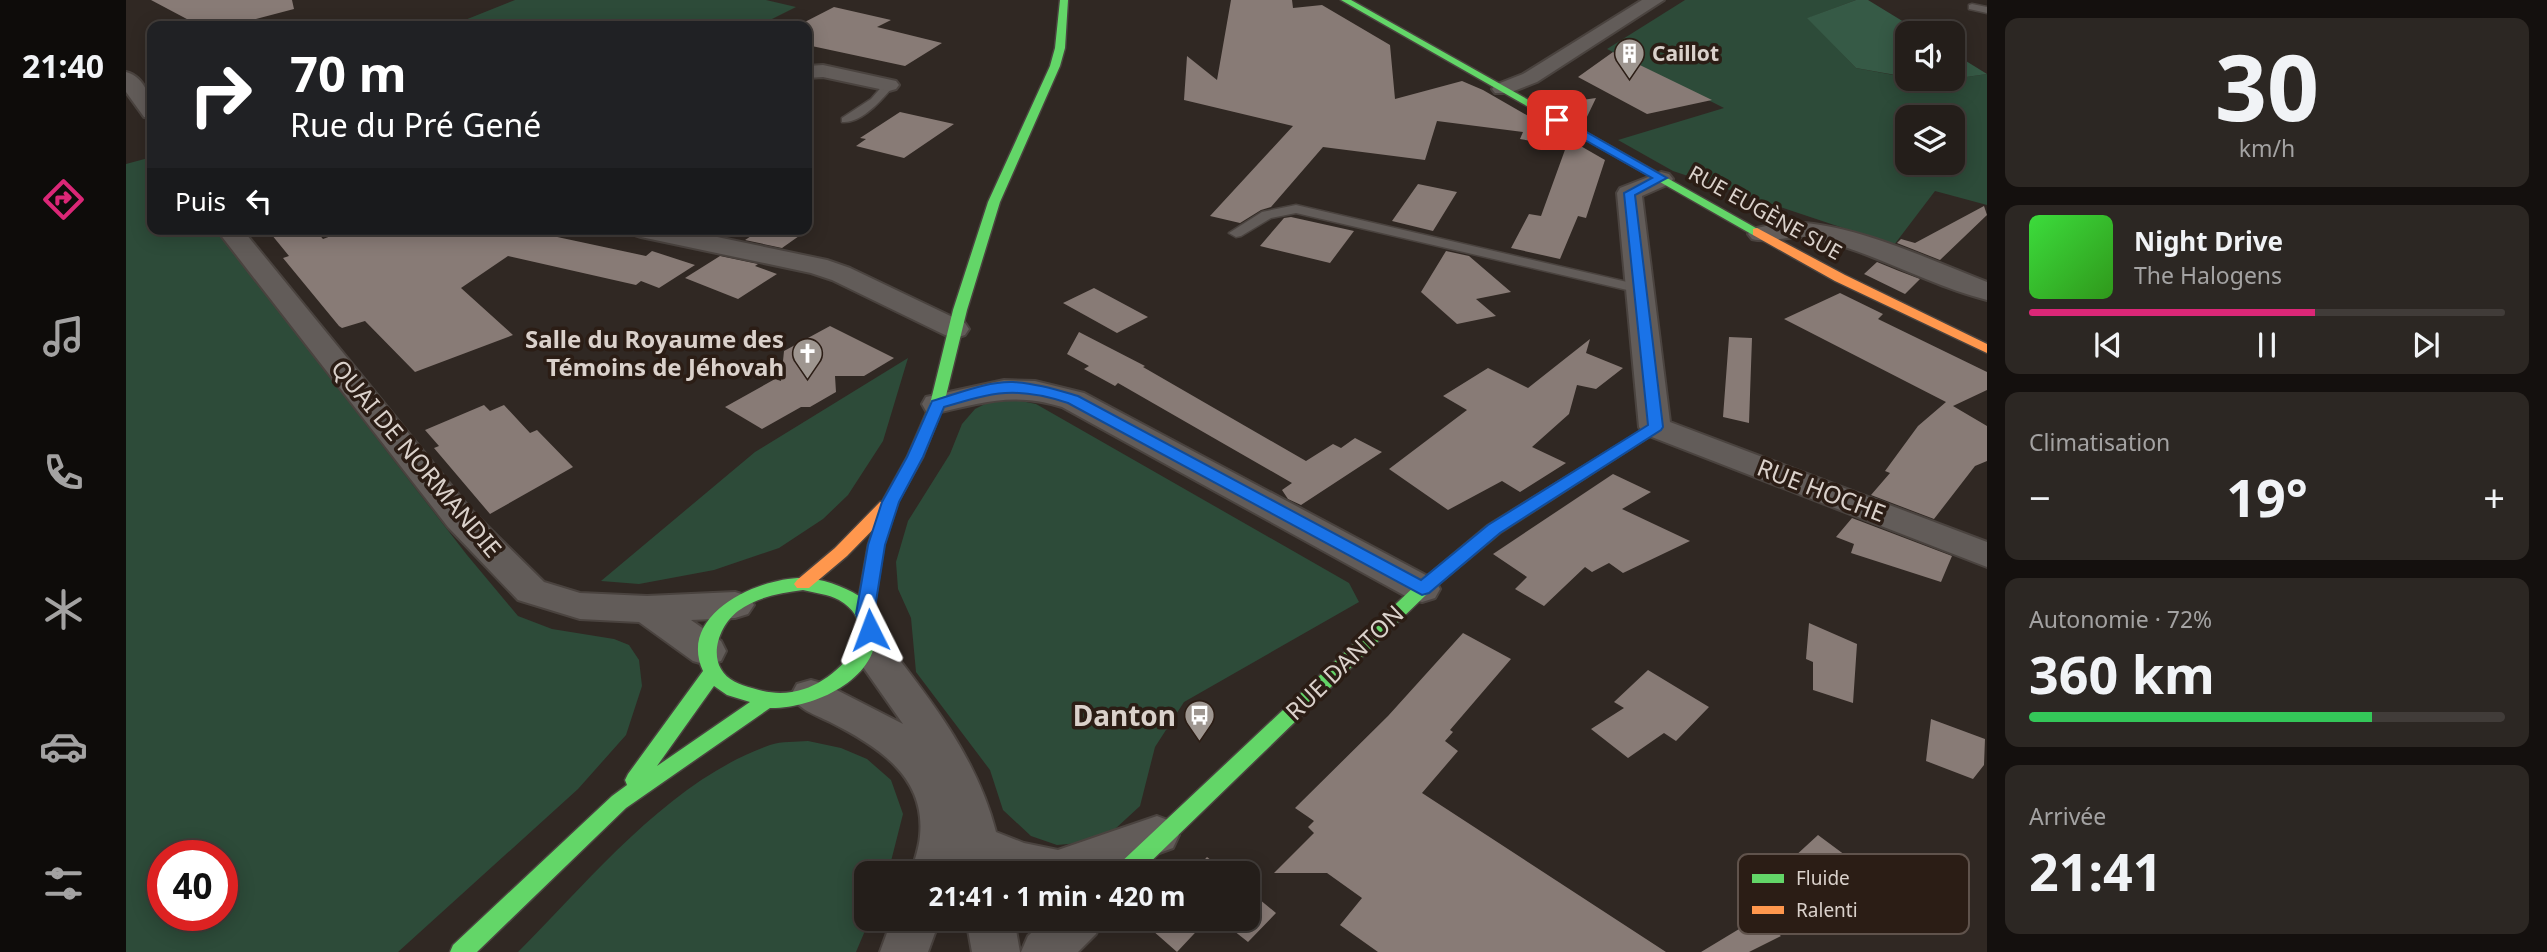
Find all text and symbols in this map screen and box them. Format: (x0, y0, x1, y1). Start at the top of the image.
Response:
map controls (1895, 21, 1965, 175)
button: sound (1895, 21, 1965, 91)
text: 30 (2215, 24, 2319, 148)
building icon: Caillot (1612, 37, 1646, 81)
place label: Caillot (1652, 39, 1719, 67)
text: 70 m (290, 40, 407, 106)
text: 21:40 (22, 44, 104, 87)
icon: right (175, 49, 266, 140)
pin (1527, 90, 1587, 150)
icon: arrive (1538, 101, 1576, 139)
text: Rue du Pré Gené (290, 103, 541, 146)
button: layers (1895, 105, 1965, 175)
text: km/h (2239, 132, 2295, 164)
street label: RUE EUGÈNE SUE (1684, 158, 1847, 266)
icon: directions (39, 175, 88, 224)
icon: left (240, 182, 278, 220)
text: Puis (175, 183, 226, 219)
text: Night Drive (2134, 223, 2283, 259)
text: The Halogens (2134, 259, 2282, 291)
icon: music (39, 312, 88, 361)
place label: Salle du Royaume des Témoins de Jéhovah (525, 322, 784, 383)
icon: previous (2089, 326, 2127, 364)
icon: pause (2248, 326, 2286, 364)
icon: next (2407, 326, 2445, 364)
church icon: Salle du Royaume des Témoins de Jéhovah (790, 337, 824, 381)
street label: QUAI DE NORMANDIE (324, 352, 510, 564)
text: Climatisation (2029, 426, 2170, 458)
icon: phone (39, 448, 88, 497)
street label: RUE HOCHE (1753, 450, 1890, 529)
text: 19° (2226, 461, 2308, 532)
text: − (2029, 471, 2051, 523)
text: + (2483, 471, 2505, 523)
icon: climate (39, 585, 88, 634)
position arrow (833, 593, 907, 667)
street label: RUE DANTON (1278, 597, 1410, 727)
text: Autonomie · 72% (2029, 603, 2212, 635)
text: 360 km (2029, 638, 2215, 709)
place label: Danton (1073, 696, 1176, 734)
bus stop icon: Danton (1182, 699, 1216, 743)
icon: car (39, 722, 88, 771)
text: Arrivée (2029, 800, 2106, 832)
text: 21:41 (2029, 835, 2163, 906)
speed limit sign: 40 (147, 840, 238, 931)
legend (1738, 854, 1969, 934)
icon: filters (39, 859, 88, 908)
text: Fluide (1796, 865, 1850, 891)
text: 21:41 · 1 min · 420 m (929, 878, 1185, 914)
text: Ralenti (1796, 897, 1858, 923)

